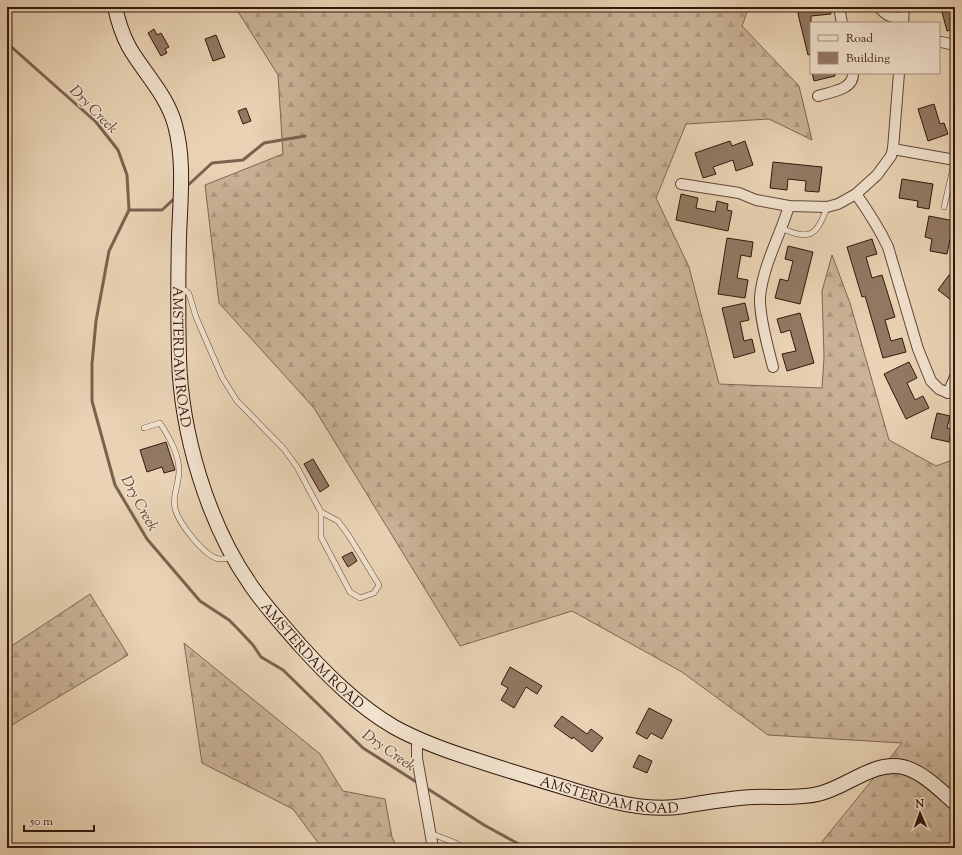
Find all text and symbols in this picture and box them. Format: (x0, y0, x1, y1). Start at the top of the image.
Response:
legend (810, 22, 940, 74)
text: Road (846, 30, 873, 48)
text: Building (846, 50, 890, 68)
water label: Dry Creek (64, 81, 122, 139)
street label: AMSTERDAM ROAD (166, 286, 195, 429)
water label: Dry Creek (115, 472, 163, 536)
street label: AMSTERDAM ROAD (255, 598, 368, 715)
water label: Dry Creek (357, 725, 419, 777)
street label: AMSTERDAM ROAD (537, 773, 680, 820)
north arrow (900, 793, 940, 833)
text: N (914, 796, 925, 812)
scale bar (24, 807, 94, 833)
text: 50 m (29, 813, 53, 831)

